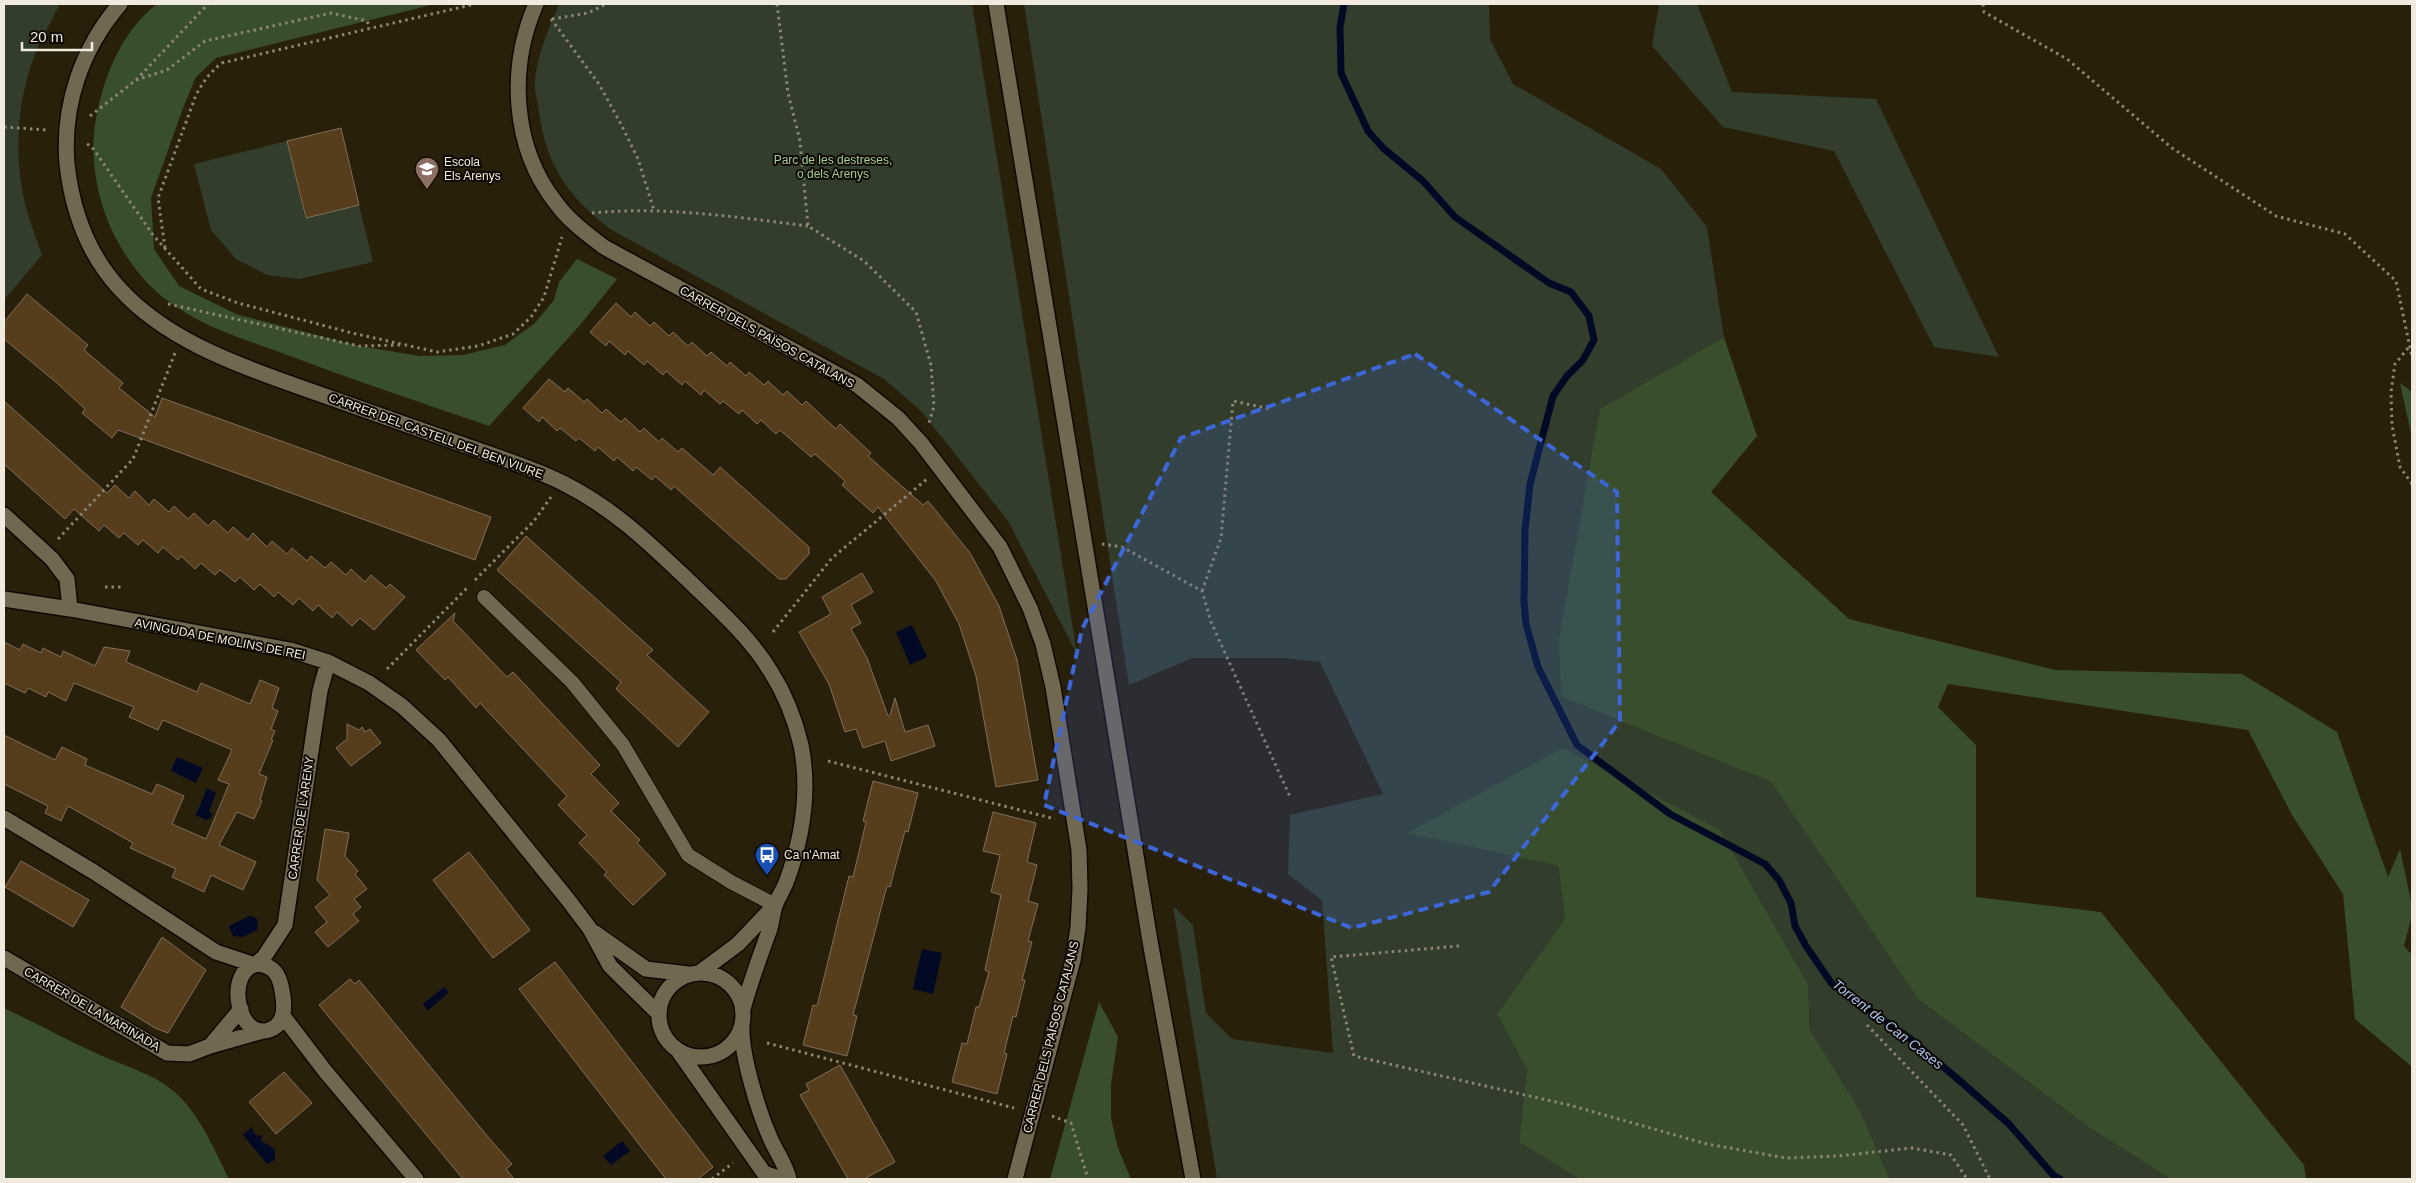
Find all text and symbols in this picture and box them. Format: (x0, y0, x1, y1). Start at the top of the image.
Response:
scale bar (22, 20, 92, 52)
text: 20 m (30, 28, 63, 45)
park label: Parc de les destreses, o dels Arenys (774, 153, 892, 181)
place label: Escola Els Arenys (444, 155, 501, 183)
school or university icon: Escola Els Arenys (414, 156, 440, 190)
street label: CARRER DELS PAÏSOS CATALANS (677, 283, 857, 391)
street label: CARRER DEL CASTELL DEL BEN VIURE (327, 391, 545, 481)
street label: AVINGUDA DE MOLINS DE REI (133, 616, 307, 662)
street label: CARRER DE L'ARENY (285, 755, 317, 881)
bus stop icon: Ca n'Amat (754, 842, 780, 876)
place label: Ca n'Amat (784, 848, 840, 862)
street label: CARRER DELS PAÏSOS CATALANS (1020, 940, 1082, 1134)
street label: CARRER DE LA MARINADA (22, 964, 162, 1054)
water label: Torrent de Can Cases (1829, 976, 1947, 1072)

